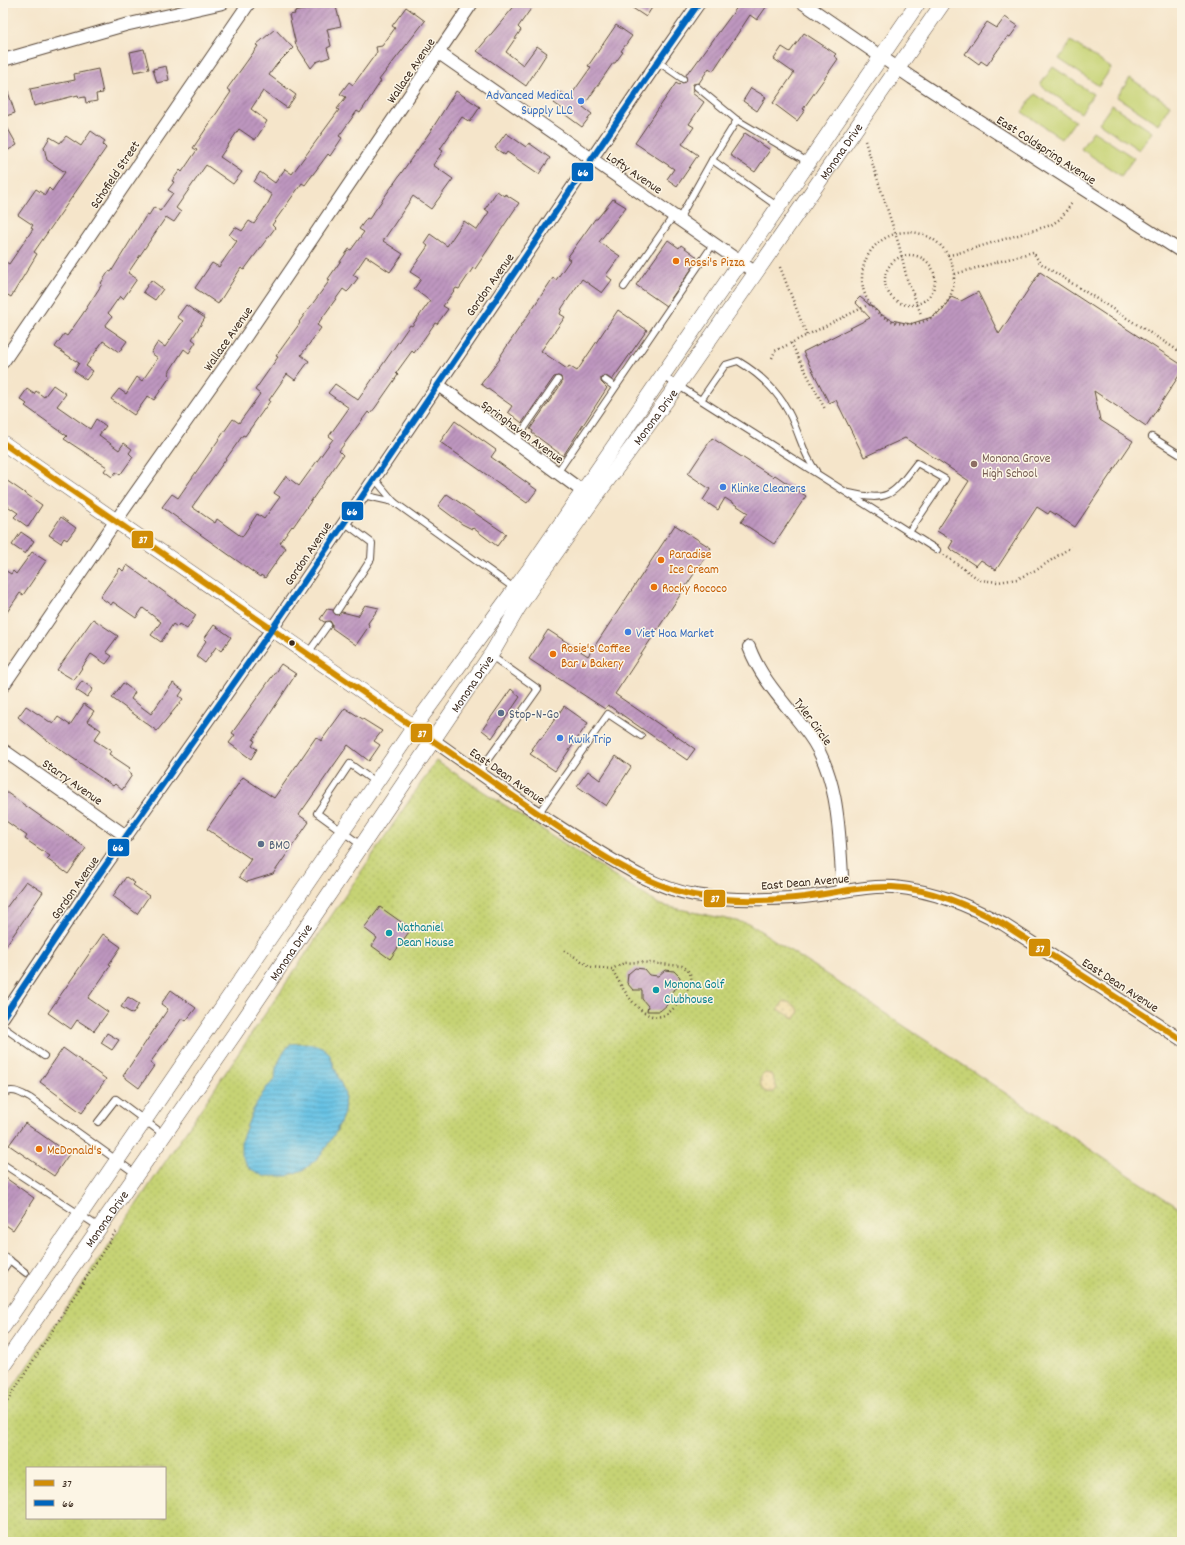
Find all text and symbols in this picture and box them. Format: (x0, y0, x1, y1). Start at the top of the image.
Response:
street label: Wallace Avenue (383, 35, 441, 108)
place label: Advanced Medical Supply LLC (486, 87, 574, 121)
marker: Advanced Medical Supply LLC (576, 96, 586, 106)
street label: East Coldspring Avenue (992, 112, 1100, 191)
street label: Monona Drive (816, 120, 869, 185)
street label: Schofield Street (86, 138, 146, 213)
street label: Lofty Avenue (602, 148, 666, 200)
line badge: 66 (571, 162, 594, 182)
text: 66 (578, 166, 589, 182)
street label: Gordon Avenue (462, 250, 520, 321)
place label: Rossi's Pizza (684, 254, 746, 273)
marker: Rossi's Pizza (671, 256, 681, 266)
street label: Wallace Avenue (200, 303, 259, 376)
street label: Monona Drive (630, 386, 684, 450)
street label: Springhaven Avenue (476, 396, 567, 470)
place label: Monona Grove High School (982, 450, 1051, 484)
marker: Monona Grove High School (969, 459, 979, 469)
place label: Klinke Cleaners (731, 480, 806, 499)
marker: Klinke Cleaners (718, 482, 728, 492)
line badge: 66 (341, 501, 364, 521)
text: 66 (347, 505, 358, 521)
street label: Gordon Avenue (281, 518, 338, 590)
line badge: 37 (131, 530, 154, 549)
text: 37 (138, 533, 148, 549)
place label: Paradise Ice Cream (669, 546, 719, 580)
marker: Paradise Ice Cream (656, 555, 666, 565)
place label: Rocky Rococo (662, 580, 727, 599)
marker: Rocky Rococo (649, 582, 659, 592)
place label: Viet Hoa Market (636, 625, 714, 644)
marker: Viet Hoa Market (623, 627, 633, 637)
unlabelled marker (287, 638, 297, 648)
place label: Rosie's Coffee Bar & Bakery (561, 640, 630, 674)
marker: Rosie's Coffee Bar & Bakery (548, 649, 558, 659)
street label: Monona Drive (447, 652, 500, 717)
street label: Tyler Circle (788, 695, 836, 750)
place label: Stop-N-Go (509, 706, 559, 725)
marker: Stop-N-Go (496, 708, 506, 718)
line badge: 37 (410, 723, 433, 743)
text: 37 (417, 727, 427, 743)
place label: Kwik Trip (568, 731, 611, 750)
marker: Kwik Trip (555, 733, 565, 743)
street label: East Dean Avenue (465, 744, 548, 810)
street label: Starry Avenue (37, 755, 106, 811)
place label: BMO (269, 837, 290, 856)
line badge: 66 (107, 838, 130, 857)
marker: BMO (256, 839, 266, 849)
text: 66 (113, 841, 124, 857)
street label: Gordon Avenue (47, 853, 105, 924)
street label: East Dean Avenue (760, 870, 850, 897)
line badge: 37 (703, 889, 726, 908)
text: 37 (710, 892, 720, 908)
place label: Nathaniel Dean House (397, 919, 454, 953)
street label: Monona Drive (266, 920, 318, 986)
marker: Nathaniel Dean House (384, 928, 394, 938)
line badge: 37 (1028, 938, 1051, 957)
text: 37 (1035, 942, 1045, 958)
street label: East Dean Avenue (1077, 954, 1162, 1018)
place label: Monona Golf Clubhouse (664, 976, 725, 1010)
marker: Monona Golf Clubhouse (651, 985, 661, 995)
place label: McDonald's (47, 1142, 102, 1161)
marker: McDonald's (34, 1144, 44, 1154)
street label: Monona Drive (81, 1187, 135, 1252)
legend (26, 1467, 166, 1519)
text: 37 (62, 1476, 72, 1493)
text: 66 (62, 1496, 74, 1513)

